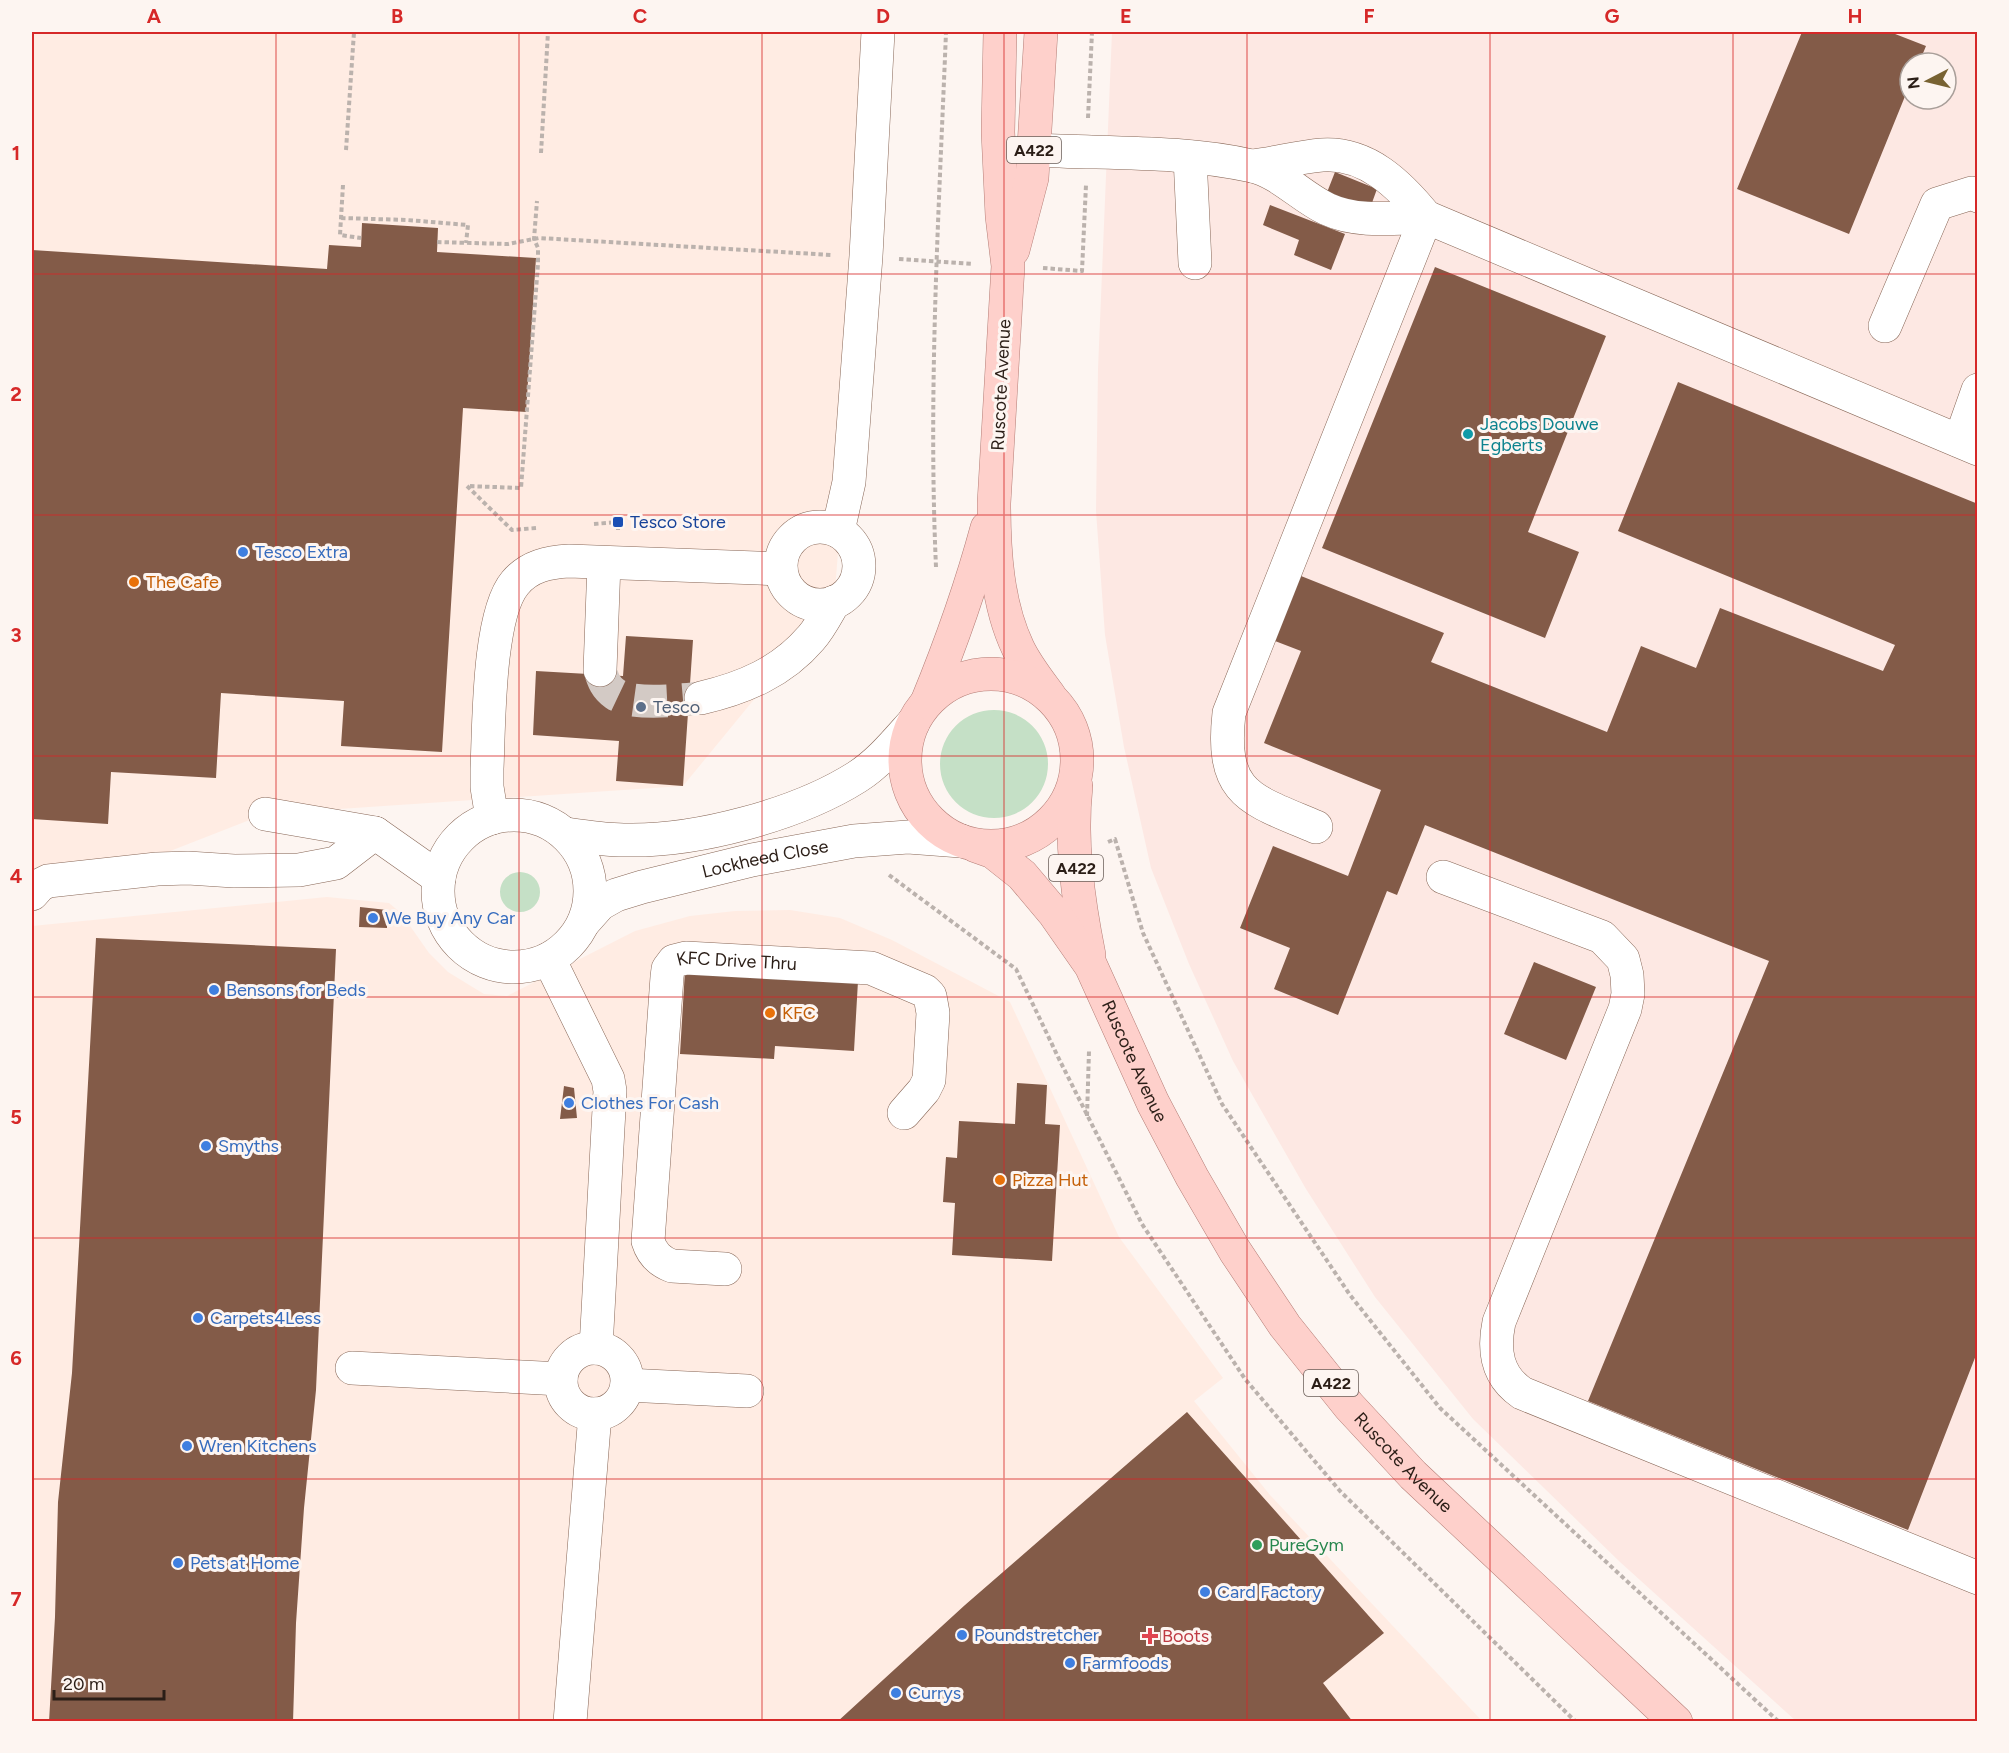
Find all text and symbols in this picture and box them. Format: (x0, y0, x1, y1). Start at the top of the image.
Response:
text: A (147, 4, 162, 28)
text: B (391, 4, 403, 28)
text: C (633, 4, 647, 28)
text: D (876, 4, 890, 28)
text: E (1120, 4, 1132, 28)
text: F (1363, 4, 1375, 28)
text: G (1605, 4, 1620, 28)
text: H (1848, 4, 1863, 28)
north arrow (1898, 51, 1958, 111)
text: N (1903, 75, 1924, 90)
road number: A422 (1007, 137, 1061, 163)
text: 1 (12, 141, 20, 165)
street label: Ruscote Avenue (987, 318, 1015, 451)
text: 2 (10, 382, 22, 406)
place label: Jacobs Douwe Egberts (1480, 413, 1599, 456)
marker: Jacobs Douwe Egberts (1461, 427, 1475, 441)
place label: Tesco Store (630, 511, 726, 533)
marker: Tesco Store (611, 515, 625, 529)
place label: Tesco Extra (255, 541, 348, 563)
marker: Tesco Extra (236, 545, 250, 559)
place label: The Cafe (146, 571, 219, 593)
marker: The Cafe (127, 575, 141, 589)
text: 3 (10, 623, 22, 647)
place label: Tesco (653, 696, 700, 718)
marker: Tesco (634, 700, 648, 714)
street label: Lockheed Close (700, 835, 830, 883)
road number: A422 (1049, 855, 1103, 881)
text: 4 (10, 864, 23, 888)
place label: We Buy Any Car (385, 907, 515, 929)
marker: We Buy Any Car (366, 911, 380, 925)
street label: KFC Drive Thru (674, 947, 797, 975)
place label: Bensons for Beds (226, 979, 366, 1001)
marker: Bensons for Beds (207, 983, 221, 997)
street label: Ruscote Avenue (1097, 997, 1172, 1126)
place label: KFC (782, 1002, 816, 1024)
marker: KFC (763, 1006, 777, 1020)
place label: Clothes For Cash (581, 1092, 719, 1114)
marker: Clothes For Cash (562, 1096, 576, 1110)
text: 5 (10, 1105, 22, 1129)
place label: Smyths (218, 1135, 279, 1157)
marker: Smyths (199, 1139, 213, 1153)
place label: Pizza Hut (1012, 1169, 1088, 1191)
marker: Pizza Hut (993, 1173, 1007, 1187)
place label: Carpets4Less (210, 1307, 321, 1329)
marker: Carpets4Less (191, 1311, 205, 1325)
text: 6 (10, 1346, 22, 1370)
road number: A422 (1304, 1370, 1358, 1396)
street label: Ruscote Avenue (1349, 1408, 1457, 1518)
place label: Wren Kitchens (199, 1435, 317, 1457)
marker: Wren Kitchens (180, 1439, 194, 1453)
place label: PureGym (1269, 1534, 1344, 1556)
marker: PureGym (1250, 1538, 1264, 1552)
place label: Pets at Home (190, 1552, 299, 1574)
marker: Pets at Home (171, 1556, 185, 1570)
place label: Card Factory (1217, 1581, 1322, 1603)
marker: Card Factory (1198, 1585, 1212, 1599)
text: 7 (10, 1587, 22, 1611)
place label: Poundstretcher (974, 1624, 1099, 1646)
place label: Boots (1162, 1625, 1209, 1647)
marker: Poundstretcher (955, 1628, 969, 1642)
marker: Boots (1143, 1629, 1157, 1643)
place label: Farmfoods (1082, 1652, 1169, 1674)
marker: Farmfoods (1063, 1656, 1077, 1670)
scale bar (54, 1663, 164, 1701)
text: 20 m (63, 1673, 104, 1695)
place label: Currys (908, 1682, 961, 1704)
marker: Currys (889, 1686, 903, 1700)

